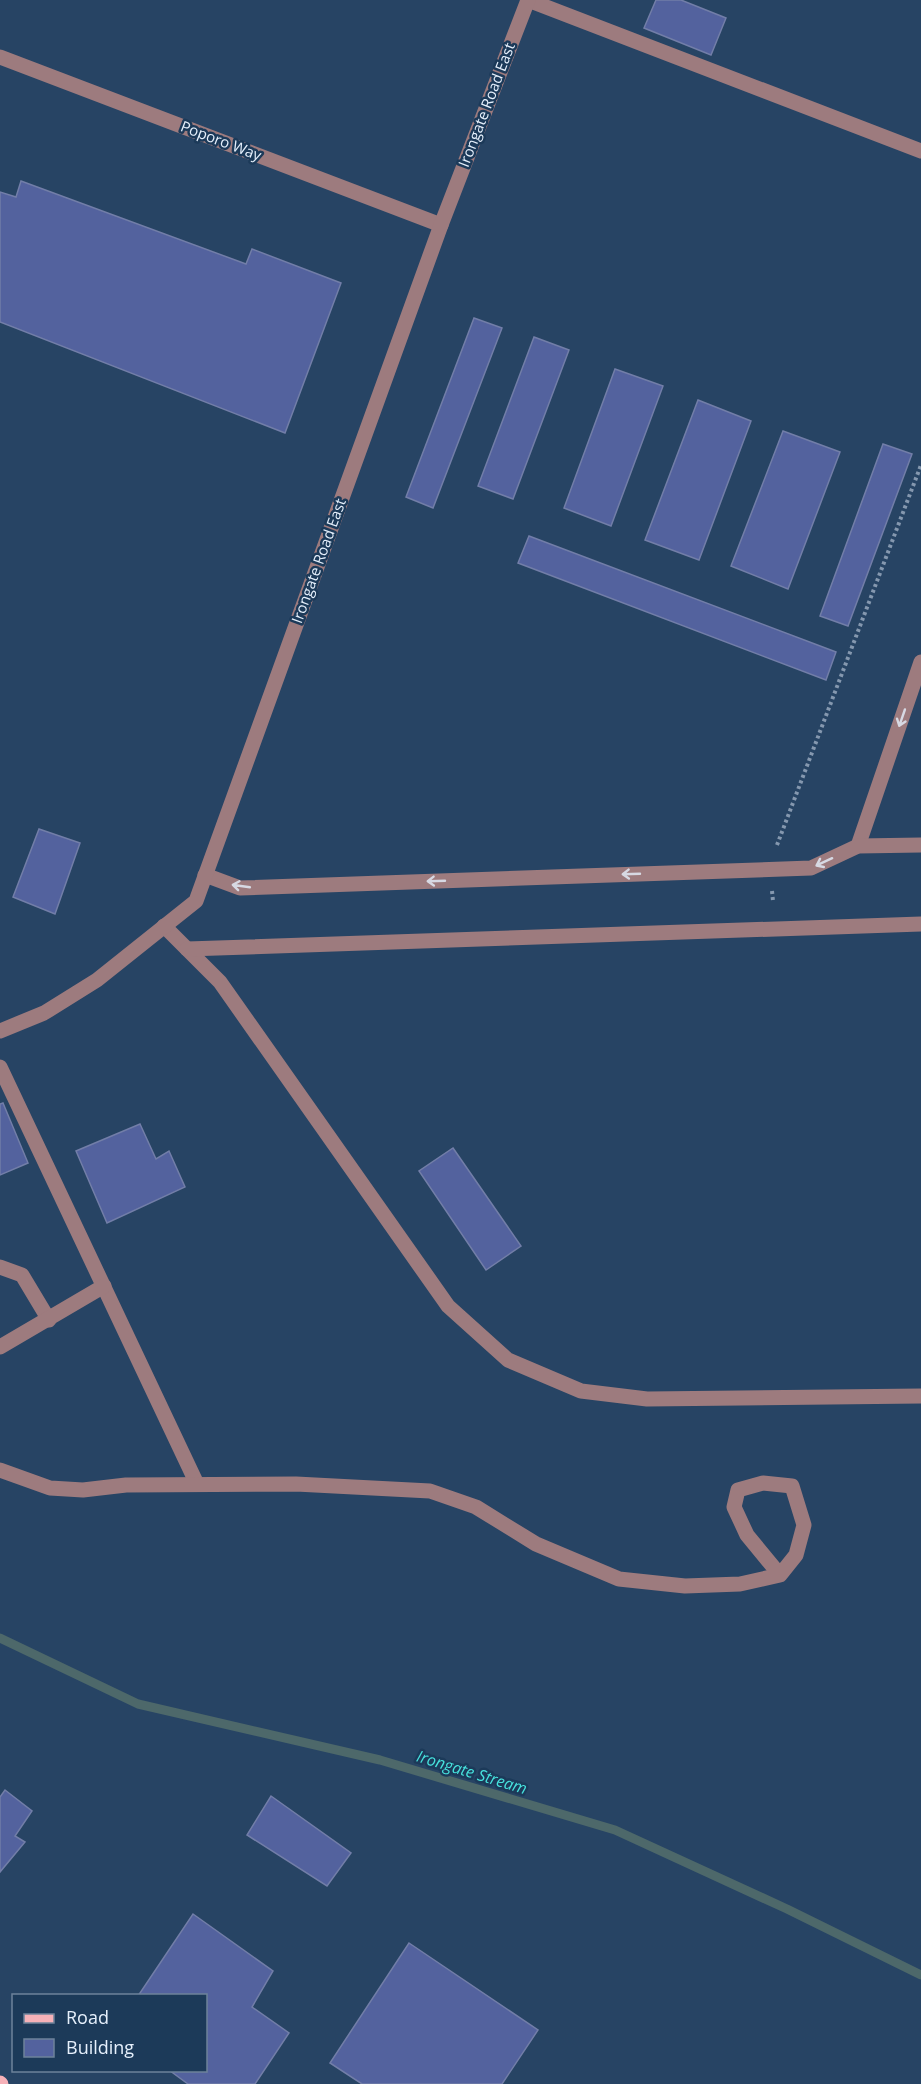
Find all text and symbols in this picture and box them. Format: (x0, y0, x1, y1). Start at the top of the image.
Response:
street label: Irongate Road East (453, 40, 519, 170)
street label: Poporo Way (178, 115, 265, 165)
street label: Irongate Road East (286, 495, 350, 626)
one-way arrow (896, 708, 907, 727)
one-way arrow (816, 856, 834, 868)
one-way arrow (621, 868, 641, 880)
one-way arrow (426, 875, 446, 887)
one-way arrow (232, 881, 251, 892)
water label: Irongate Stream (414, 1745, 530, 1799)
legend (12, 1994, 207, 2072)
text: Road (66, 2005, 109, 2029)
text: Building (66, 2035, 134, 2059)

